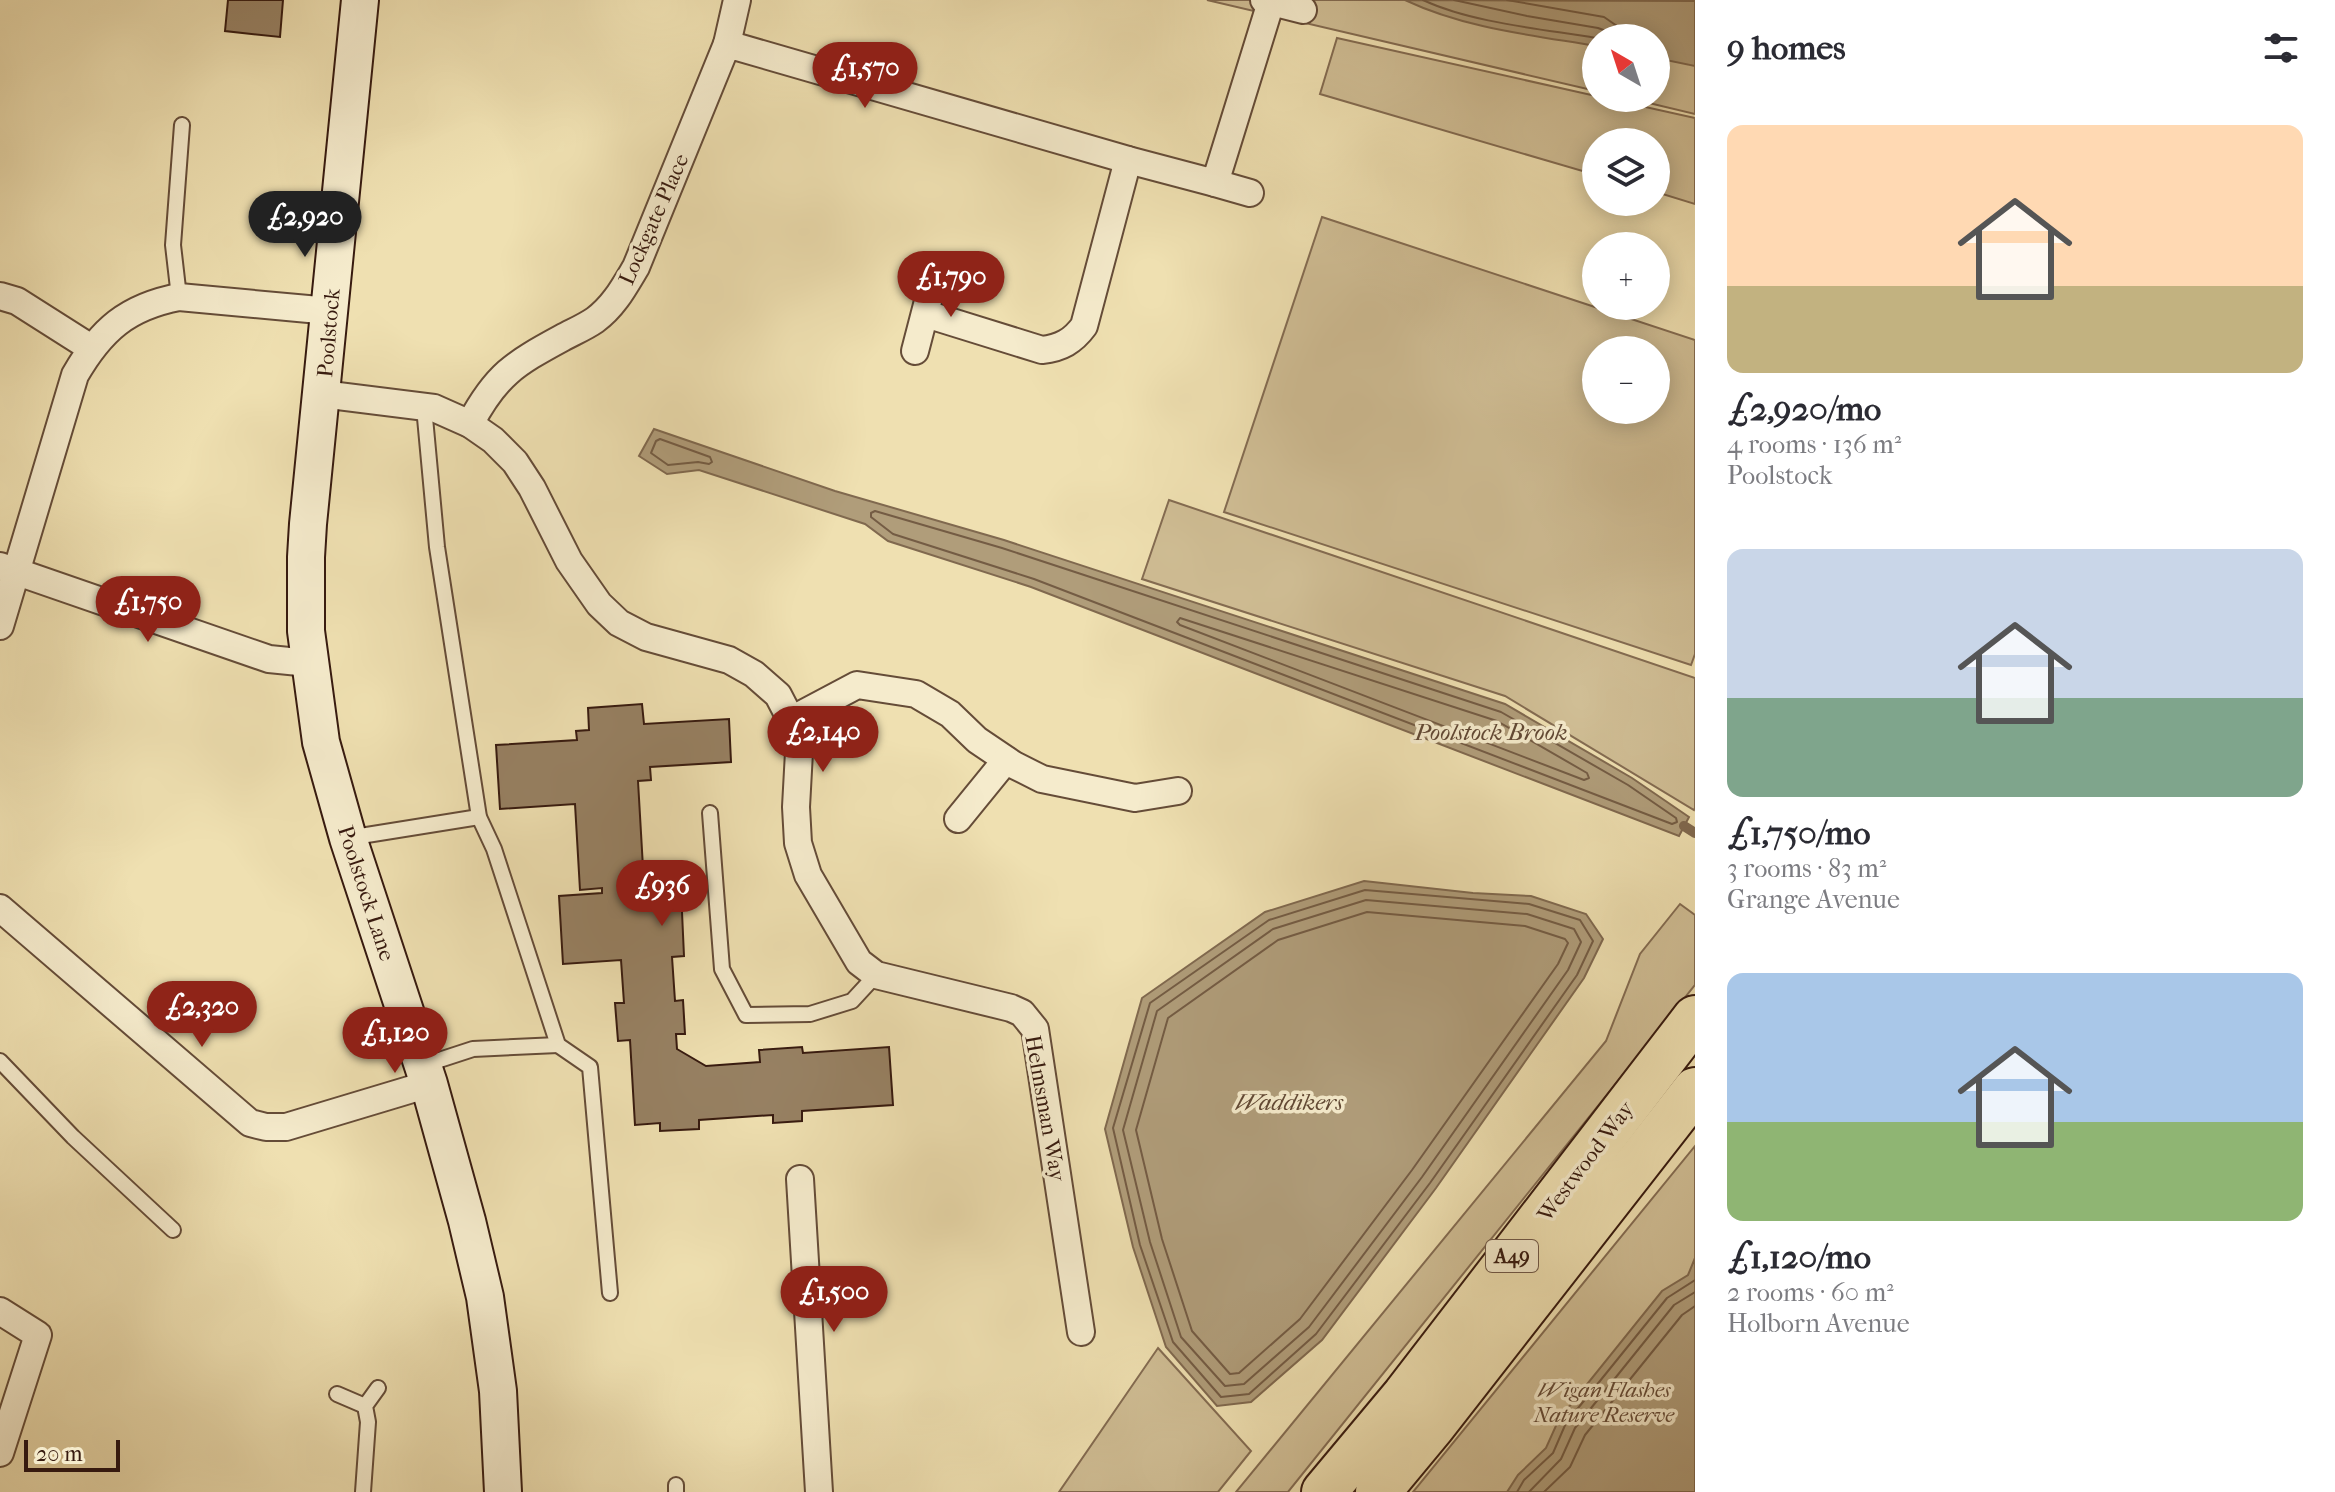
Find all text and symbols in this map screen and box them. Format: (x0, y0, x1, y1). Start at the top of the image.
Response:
north arrow (1582, 24, 1670, 112)
map controls (1582, 24, 1670, 424)
icon: filters (2259, 26, 2303, 70)
text: 9 homes (1727, 28, 1846, 68)
pin: £1,570 (800, 42, 930, 110)
text: £1,570 (831, 52, 899, 83)
button: layers (1582, 128, 1670, 216)
street label: Lockgate Place (613, 150, 694, 289)
icon: home (1943, 177, 2087, 321)
pin: £2,920 (240, 191, 370, 259)
text: £2,920 (267, 201, 343, 232)
button: + (1582, 232, 1670, 320)
pin: £1,790 (886, 251, 1016, 319)
text: £1,790 (915, 261, 987, 292)
street label: Poolstock (312, 287, 346, 379)
button: − (1582, 336, 1670, 424)
text: £2,920/mo (1727, 389, 1881, 429)
text: 4 rooms · 136 m² (1727, 429, 1901, 460)
text: Poolstock (1727, 460, 1832, 491)
pin: £1,750 (83, 576, 213, 644)
text: £1,750 (114, 586, 182, 617)
icon: home (1943, 601, 2087, 745)
pin: £2,140 (758, 706, 888, 774)
text: £2,140 (785, 716, 861, 747)
water label: Poolstock Brook (1413, 718, 1568, 746)
text: £1,750/mo (1727, 813, 1870, 853)
street label: Poolstock Lane (332, 822, 400, 964)
text: 3 rooms · 83 m² (1727, 853, 1886, 884)
pin: £936 (615, 860, 709, 928)
text: £936 (634, 870, 690, 901)
text: Grange Avenue (1727, 884, 1900, 915)
pin: £2,320 (137, 981, 267, 1049)
text: £2,320 (165, 991, 239, 1022)
pin: £1,120 (330, 1007, 460, 1075)
text: £1,120 (361, 1017, 430, 1048)
icon: home (1943, 1025, 2087, 1169)
street label: Helmsman Way (1019, 1033, 1071, 1185)
water label: Waddikers (1235, 1088, 1344, 1116)
street label: Westwood Way (1532, 1095, 1640, 1228)
text: £1,120/mo (1727, 1237, 1871, 1277)
road number: A49 (1486, 1240, 1538, 1272)
pin: £1,500 (769, 1266, 899, 1334)
text: £1,500 (799, 1276, 869, 1307)
text: 2 rooms · 60 m² (1727, 1277, 1894, 1308)
text: Holborn Avenue (1727, 1308, 1910, 1339)
park label: Wigan Flashes Nature Reserve (1533, 1377, 1675, 1428)
scale bar (24, 1436, 120, 1472)
text: 20 m (36, 1441, 82, 1467)

